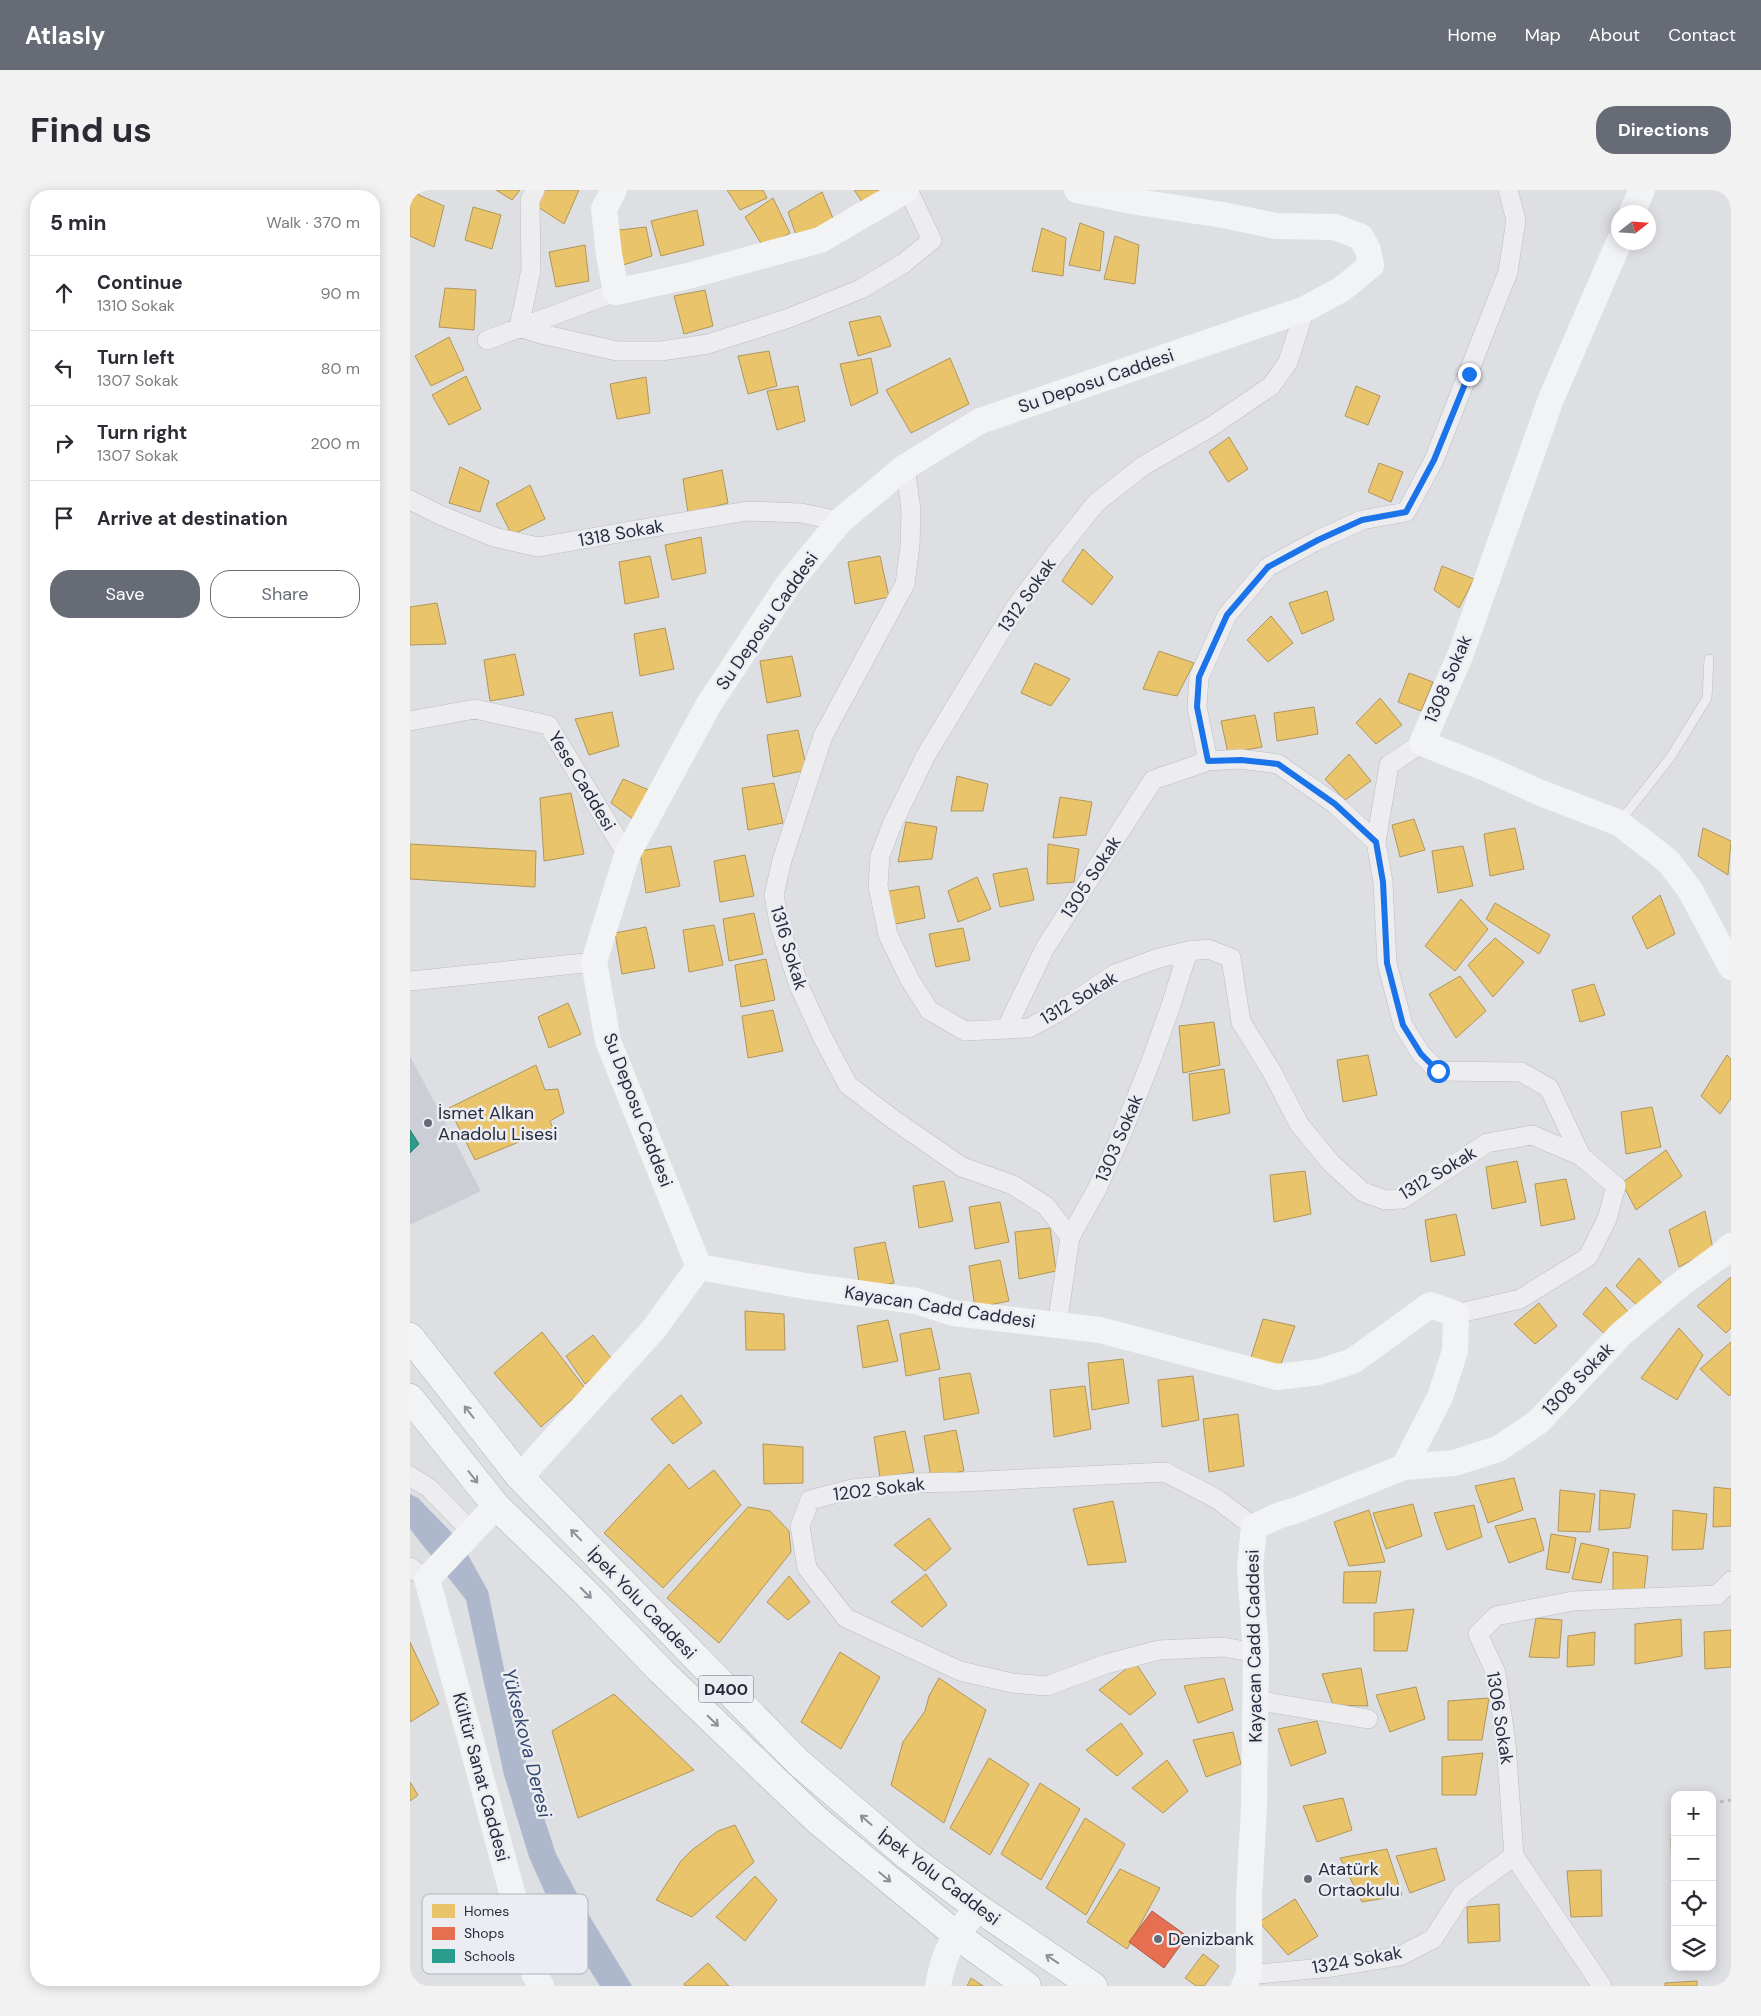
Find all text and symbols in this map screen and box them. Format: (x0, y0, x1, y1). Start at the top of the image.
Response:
text: Atlasly (25, 20, 105, 51)
text: Home (1447, 23, 1497, 47)
text: Map (1525, 23, 1561, 47)
text: About (1589, 23, 1640, 47)
text: Contact (1668, 23, 1736, 47)
button: Directions (1596, 106, 1731, 154)
text: Find us (30, 107, 152, 153)
north arrow (1611, 205, 1656, 250)
text: 5 min (50, 209, 106, 237)
text: Walk · 370 m (266, 212, 360, 233)
text: Continue (97, 270, 183, 295)
icon: ahead (50, 279, 78, 307)
text: 90 m (320, 283, 360, 304)
text: 1310 Sokak (97, 295, 175, 316)
street label: Su Deposu Caddesi (1015, 343, 1177, 419)
text: Turn left (97, 345, 175, 370)
icon: left (50, 354, 78, 382)
text: 80 m (321, 358, 360, 379)
route end (1458, 363, 1481, 386)
text: 1307 Sokak (97, 370, 179, 391)
text: Turn right (97, 420, 187, 445)
icon: right (50, 429, 78, 457)
text: 200 m (311, 433, 360, 454)
text: 1307 Sokak (97, 445, 179, 466)
icon: arrive (50, 504, 78, 532)
text: Arrive at destination (97, 506, 288, 531)
street label: 1318 Sokak (576, 514, 666, 552)
street label: Su Deposu Caddesi (710, 547, 824, 695)
street label: 1312 Sokak (993, 553, 1061, 637)
button: Save (50, 570, 200, 618)
button: Share (210, 570, 360, 618)
street label: 1308 Sokak (1419, 631, 1477, 727)
street label: Yese Caddesi (543, 727, 621, 835)
street label: 1305 Sokak (1056, 831, 1126, 923)
street label: 1316 Sokak (765, 903, 813, 993)
street label: 1312 Sokak (1036, 966, 1122, 1030)
street label: Su Deposu Caddesi (598, 1030, 678, 1190)
route start (1427, 1060, 1450, 1083)
street label: 1303 Sokak (1090, 1091, 1148, 1185)
place label: İsmet Alkan Anadolu Lisesi (438, 1101, 558, 1146)
marker: İsmet Alkan Anadolu Lisesi (422, 1117, 434, 1129)
street label: 1312 Sokak (1395, 1141, 1481, 1205)
street label: Kayacan Cadd Caddesi (843, 1280, 1037, 1334)
street label: 1308 Sokak (1537, 1337, 1619, 1421)
one-way arrow (464, 1406, 475, 1419)
one-way arrow (467, 1471, 478, 1484)
street label: 1202 Sokak (832, 1471, 926, 1507)
one-way arrow (570, 1529, 582, 1541)
street label: İpek Yolu Caddesi (582, 1542, 702, 1664)
street label: Kayacan Cadd Caddesi (1240, 1549, 1268, 1743)
one-way arrow (580, 1587, 592, 1600)
water label: Yüksekova Deresi (496, 1666, 558, 1821)
street label: 1306 Sokak (1481, 1670, 1519, 1766)
road number: D400 (698, 1676, 754, 1702)
street label: Kültür Sanat Caddesi (447, 1690, 515, 1864)
one-way arrow (707, 1715, 720, 1727)
map controls (1671, 1791, 1716, 1971)
button: + (1671, 1791, 1716, 1836)
one-way arrow (860, 1815, 873, 1826)
street label: İpek Yolu Caddesi (873, 1823, 1005, 1931)
button: − (1671, 1836, 1716, 1881)
place label: Atatürk Ortaokulu (1318, 1857, 1400, 1902)
one-way arrow (879, 1871, 892, 1882)
marker: Atatürk Ortaokulu (1302, 1873, 1314, 1885)
button: locate (1671, 1881, 1716, 1926)
legend (422, 1894, 588, 1974)
text: Homes (464, 1902, 509, 1920)
text: Shops (464, 1924, 504, 1942)
button: layers (1671, 1926, 1716, 1971)
place label: Denizbank (1168, 1927, 1254, 1951)
marker: Denizbank (1152, 1933, 1164, 1945)
street label: 1324 Sokak (1310, 1940, 1404, 1980)
text: Schools (464, 1947, 515, 1965)
one-way arrow (1046, 1954, 1060, 1964)

